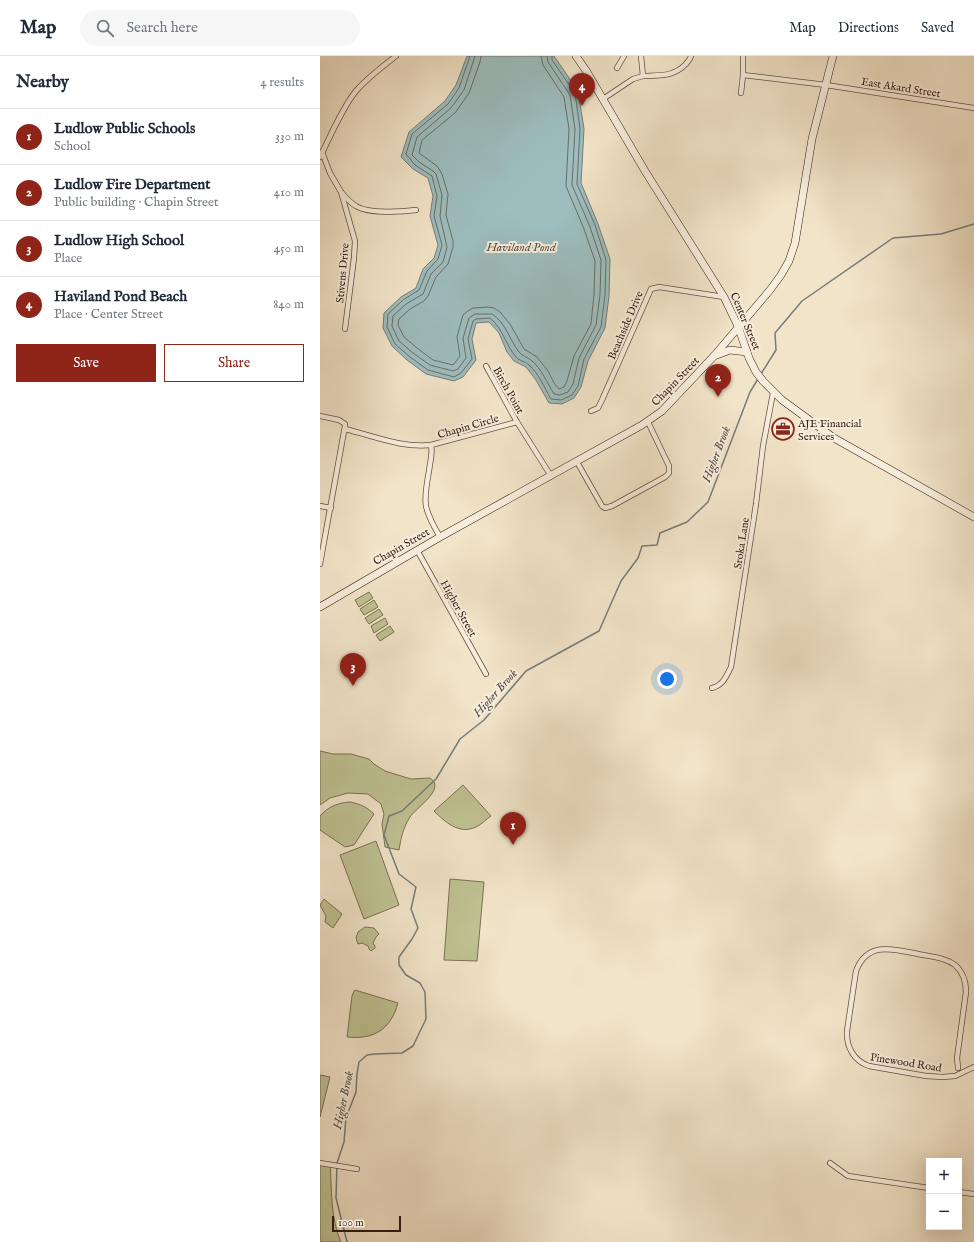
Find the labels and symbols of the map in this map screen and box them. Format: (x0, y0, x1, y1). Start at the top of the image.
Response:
pin: 4 (569, 73, 595, 106)
street label: East Akard Street (860, 75, 942, 101)
water label: Haviland Pond (485, 240, 557, 255)
street label: Stivens Drive (333, 243, 353, 304)
street label: Beachside Drive (605, 289, 647, 362)
street label: Center Street (727, 290, 764, 353)
street label: Chapin Street (649, 354, 703, 409)
street label: Birch Point (489, 364, 527, 417)
pin: 2 (705, 364, 731, 397)
street label: Chapin Circle (436, 412, 501, 442)
office icon: AJE Financial Services (770, 416, 796, 442)
place label: AJE Financial Services (797, 417, 862, 444)
water label: Higher Brook (699, 424, 735, 486)
street label: Sroka Lane (731, 516, 753, 570)
street label: Chapin Street (371, 525, 432, 569)
street label: Higher Street (437, 578, 480, 640)
pin: 3 (340, 653, 366, 686)
water label: Higher Brook (469, 666, 522, 722)
your location (657, 669, 677, 689)
pin: 1 (500, 812, 526, 845)
street label: Pinewood Road (869, 1050, 943, 1076)
water label: Higher Brook (330, 1070, 358, 1132)
scale bar (332, 1214, 401, 1233)

